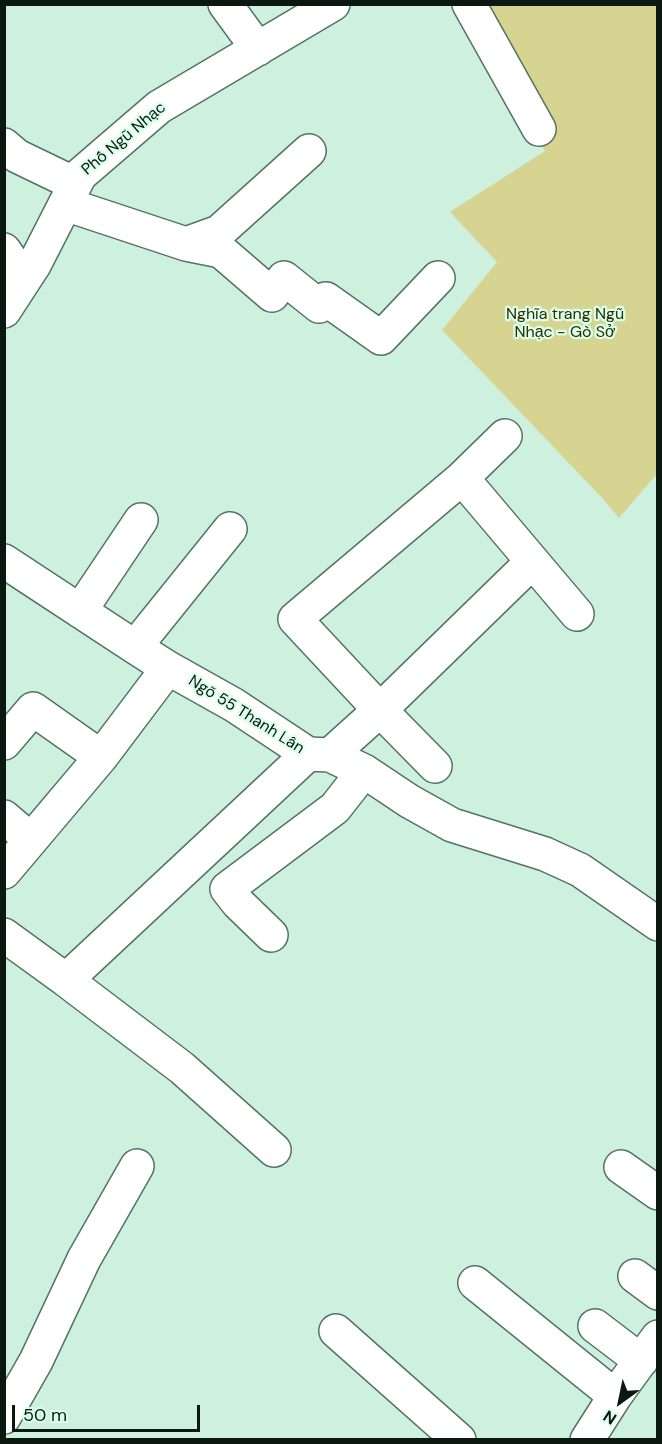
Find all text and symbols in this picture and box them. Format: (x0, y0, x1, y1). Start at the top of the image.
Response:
street label: Phố Ngũ Nhạc (78, 98, 170, 180)
park label: Nghĩa trang Ngũ Nhạc - Gò Sở (506, 305, 624, 343)
street label: Ngõ 55 Thanh Lân (185, 672, 307, 758)
north arrow (590, 1372, 650, 1432)
scale bar (15, 1393, 202, 1431)
text: 50 m (23, 1403, 67, 1427)
text: N (599, 1406, 621, 1430)

